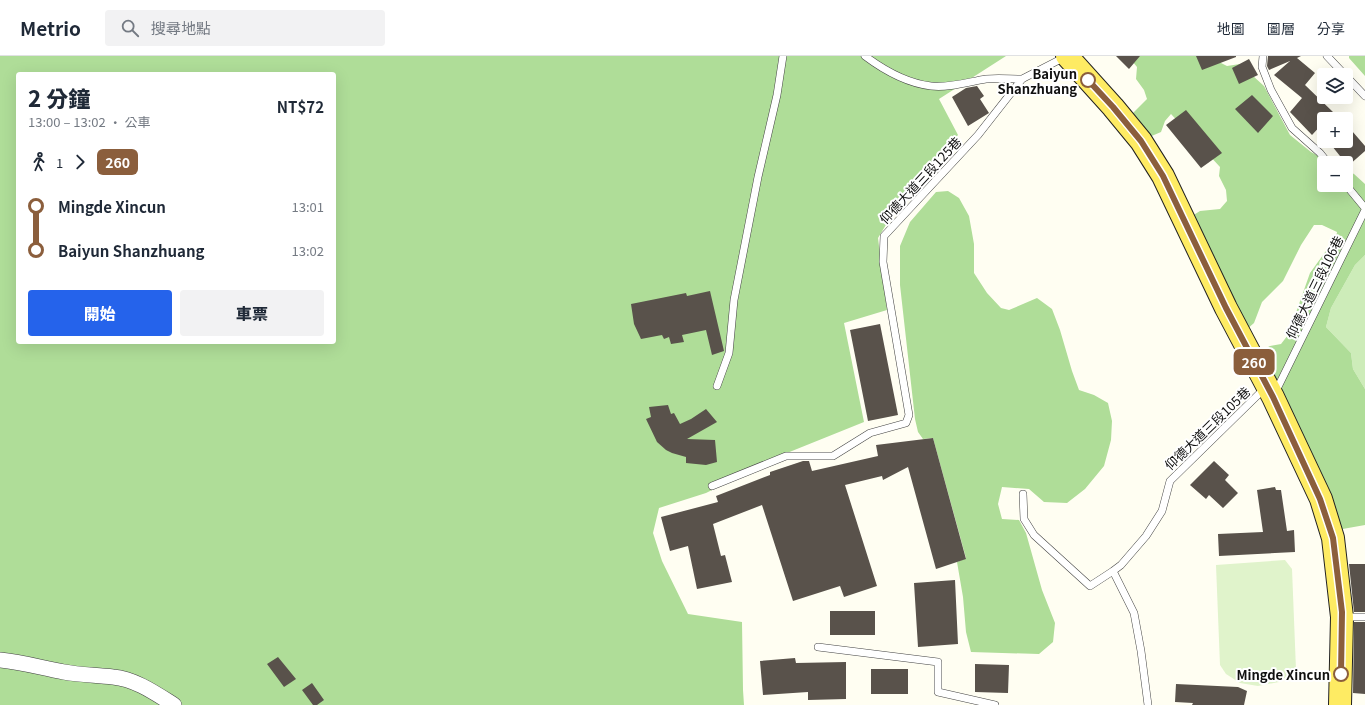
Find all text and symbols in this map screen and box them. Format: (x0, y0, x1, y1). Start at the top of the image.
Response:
search box (105, 10, 385, 46)
text: Metrio (20, 14, 81, 41)
icon: search (119, 17, 141, 39)
text: 搜尋地點 (151, 17, 211, 38)
text: 地圖 (1217, 18, 1245, 38)
text: 圖層 (1267, 18, 1295, 38)
text: 分享 (1317, 18, 1345, 38)
place label: Baiyun Shanzhuang (998, 64, 1077, 98)
map controls (1317, 68, 1353, 192)
button: layers (1317, 68, 1353, 104)
marker: Baiyun Shanzhuang (1080, 72, 1096, 88)
text: 2 分鐘 (28, 81, 90, 113)
text: NT$72 (277, 96, 324, 117)
text: 13:00 – 13:02 · 公車 (28, 112, 151, 131)
button: + (1317, 112, 1353, 148)
street label: 仰德大道三段125巷 (875, 132, 965, 228)
icon: walk (28, 151, 50, 173)
icon: forward (69, 151, 91, 173)
text: 260 (105, 152, 130, 172)
text: 1 (56, 153, 63, 172)
button: − (1317, 156, 1353, 192)
text: Mingde Xincun (58, 196, 166, 217)
text: 13:01 (292, 197, 324, 216)
street label: 仰德大道三段106巷 (1281, 232, 1347, 342)
text: Baiyun Shanzhuang (58, 240, 205, 261)
text: 13:02 (292, 241, 324, 260)
button: 開始 (28, 290, 172, 336)
button: 車票 (180, 290, 324, 336)
line badge: 260 (1231, 349, 1277, 375)
text: 260 (1242, 352, 1266, 372)
street label: 仰德大道三段105巷 (1160, 382, 1254, 474)
place label: Mingde Xincun (1236, 665, 1330, 684)
marker: Mingde Xincun (1333, 666, 1349, 682)

